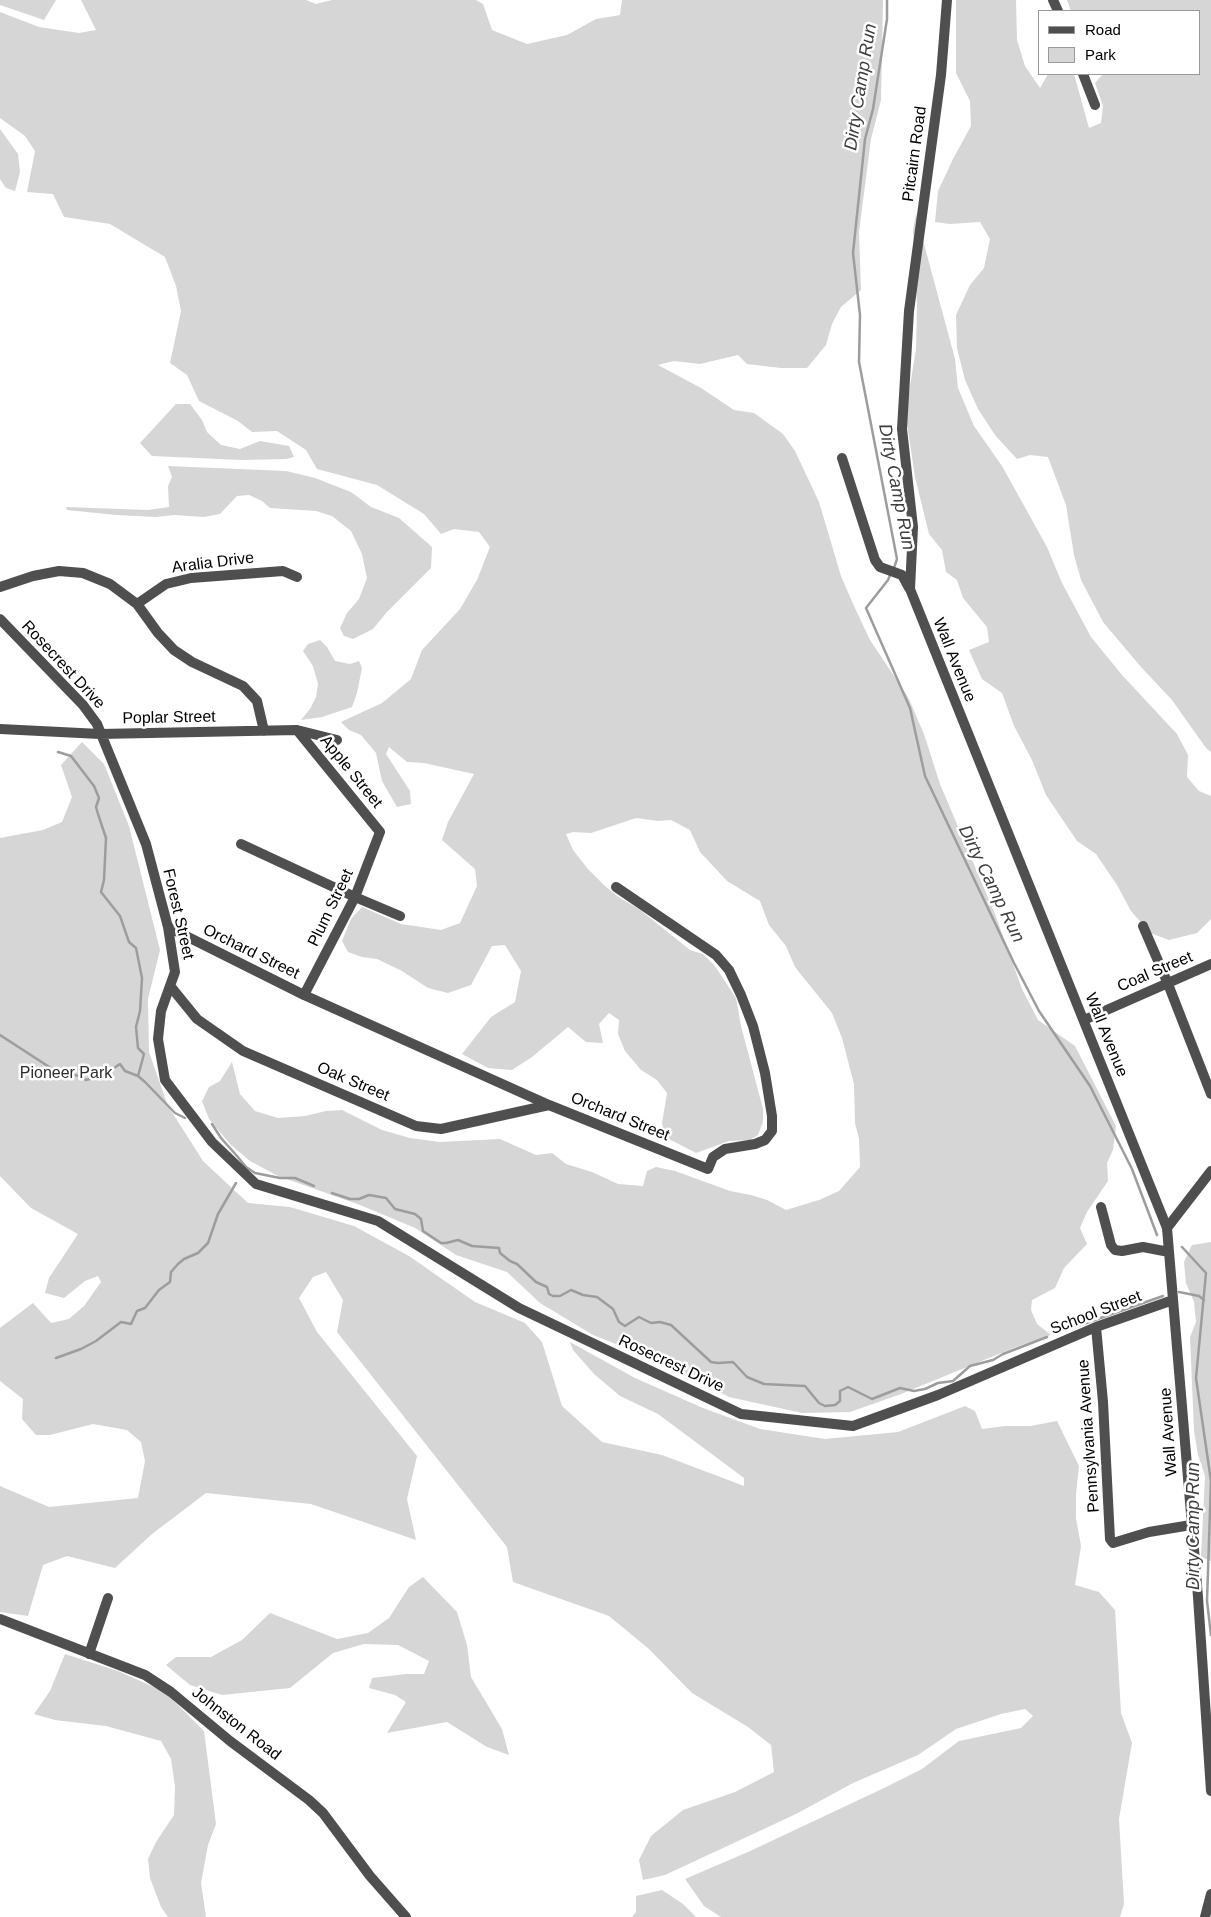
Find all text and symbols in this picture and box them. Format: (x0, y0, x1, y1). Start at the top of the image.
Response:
legend (1038, 10, 1201, 75)
text: Road (1085, 21, 1121, 38)
water label: Dirty Camp Run (840, 22, 882, 152)
text: Park (1085, 46, 1116, 63)
street label: Pitcairn Road (899, 105, 931, 203)
water label: Dirty Camp Run (873, 422, 919, 552)
street label: Aralia Drive (171, 548, 255, 578)
street label: Wall Avenue (928, 615, 980, 705)
street label: Rosecrest Drive (17, 617, 109, 713)
street label: Poplar Street (122, 708, 216, 728)
street label: Apple Street (316, 732, 386, 812)
water label: Dirty Camp Run (953, 822, 1029, 946)
street label: Plum Street (304, 866, 358, 950)
street label: Forest Street (158, 867, 198, 961)
street label: Orchard Street (200, 920, 302, 984)
street label: Coal Street (1114, 948, 1196, 996)
street label: Wall Avenue (1080, 990, 1132, 1080)
street label: Oak Street (314, 1058, 392, 1106)
park label: Pioneer Park (20, 1064, 112, 1084)
street label: Orchard Street (568, 1088, 672, 1146)
street label: School Street (1048, 1287, 1144, 1339)
street label: Rosecrest Drive (615, 1331, 727, 1397)
street label: Pennsylvania Avenue (1074, 1359, 1104, 1513)
street label: Wall Avenue (1156, 1387, 1182, 1477)
water label: Dirty Camp Run (1183, 1462, 1205, 1590)
street label: Johnston Road (188, 1683, 284, 1765)

